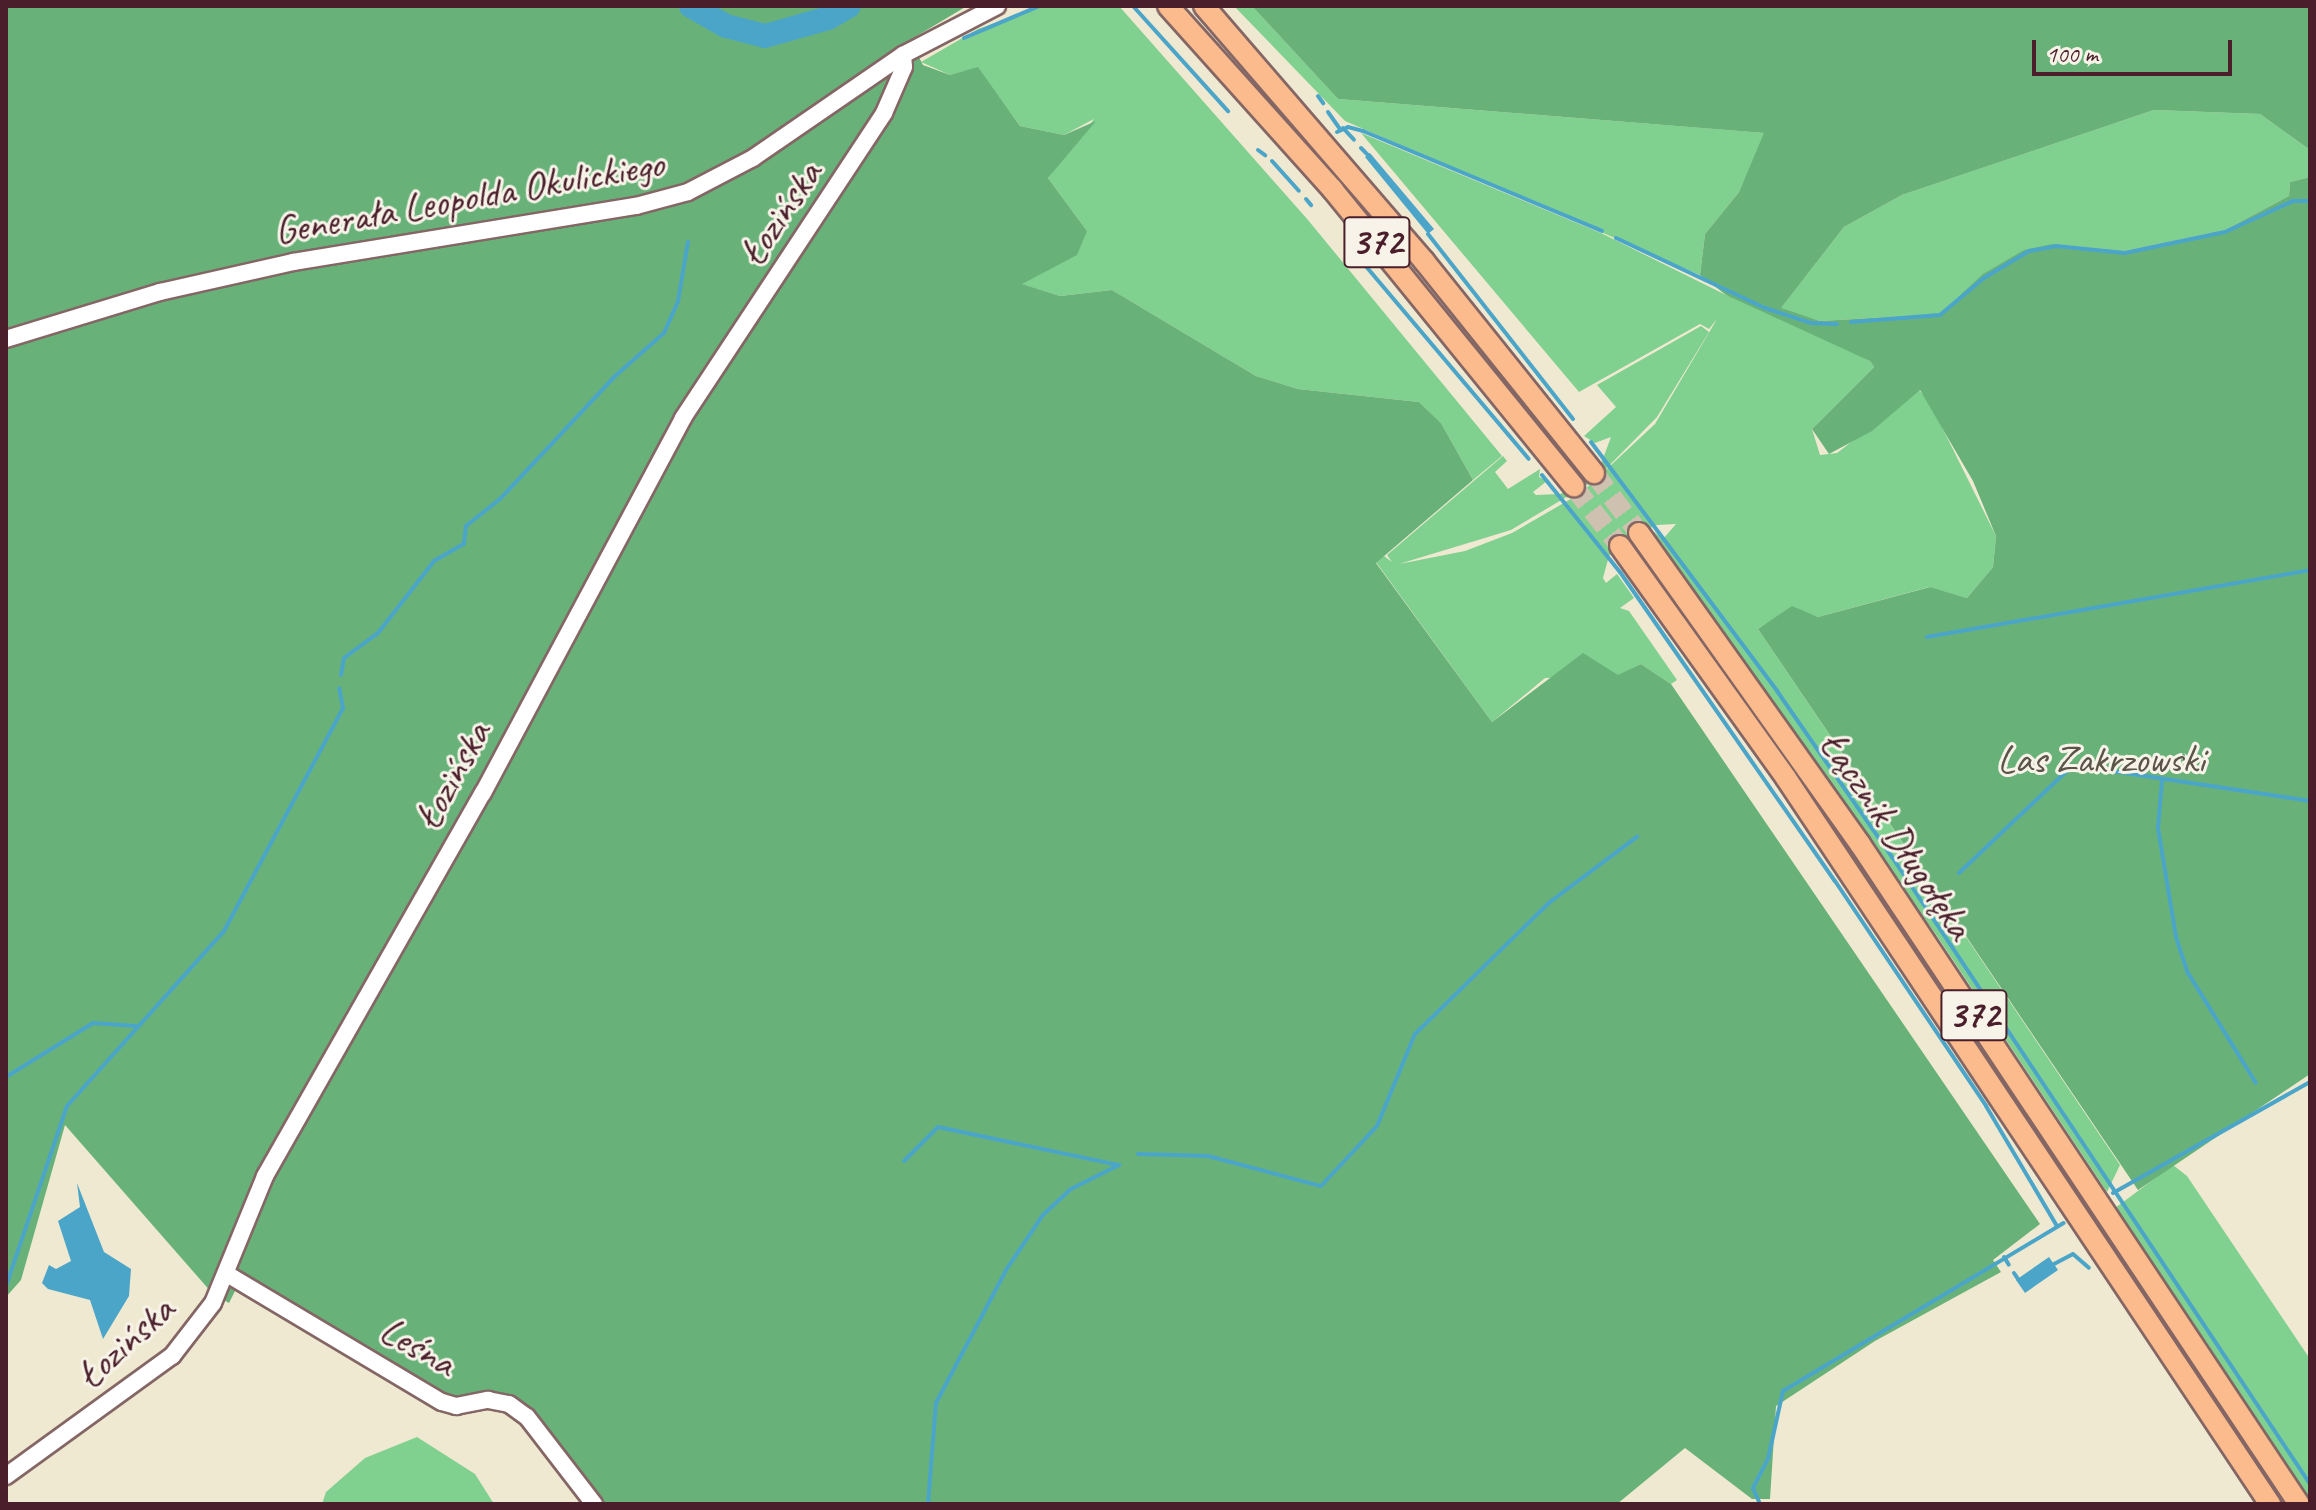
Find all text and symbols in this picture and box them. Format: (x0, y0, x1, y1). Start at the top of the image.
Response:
scale bar (2036, 24, 2236, 74)
text: 100 m (2046, 39, 2098, 69)
street label: Generała Leopolda Okulickiego (270, 139, 668, 255)
street label: Łozińska (728, 152, 832, 274)
road number: 372 (1343, 208, 1411, 276)
street label: Łozińska (403, 713, 501, 837)
street label: Łącznik Długołęka (1810, 722, 1984, 948)
park label: Las Zakrzowski (1997, 735, 2205, 783)
road number: 372 (1940, 981, 2008, 1049)
street label: Łozińska (66, 1286, 184, 1398)
street label: Leśna (372, 1305, 464, 1387)

